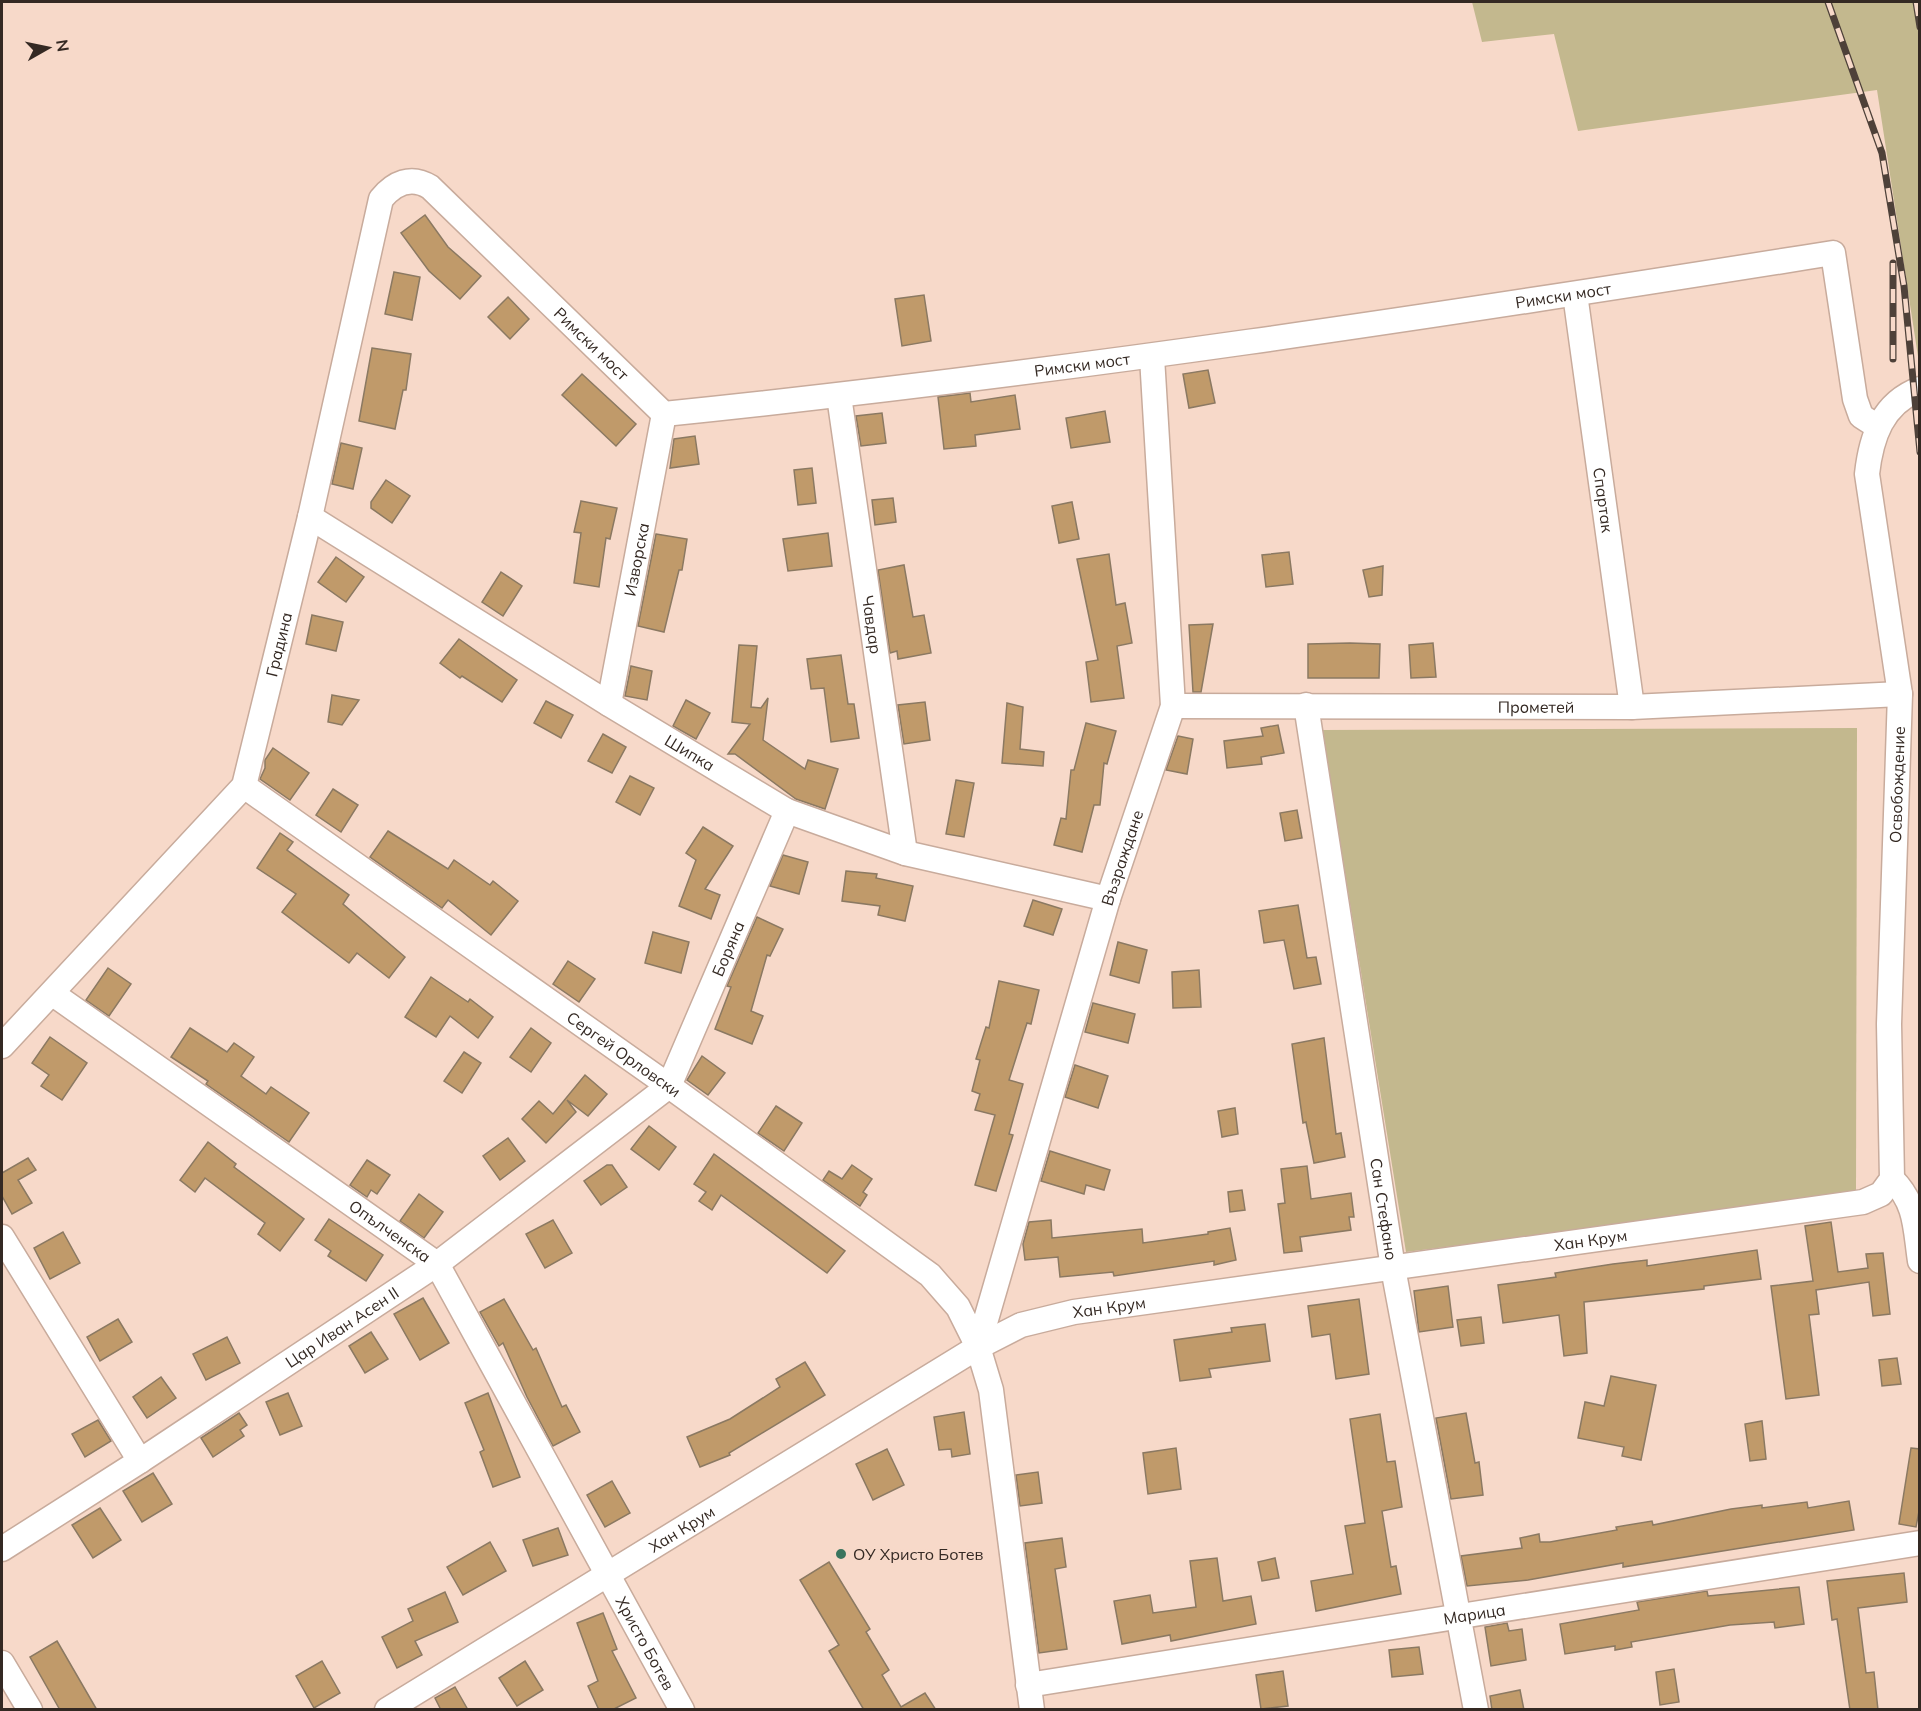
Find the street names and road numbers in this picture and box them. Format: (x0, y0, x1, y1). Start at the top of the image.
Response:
street label: Римски мост (1514, 278, 1613, 313)
street label: Римски мост (550, 303, 634, 385)
street label: Римски мост (1033, 348, 1132, 381)
street label: Спартак (1589, 466, 1618, 534)
street label: Изворска (620, 521, 653, 598)
street label: Чавдар (858, 594, 886, 655)
street label: Градина (261, 610, 296, 679)
street label: Прометей (1498, 697, 1574, 717)
street label: Освобождение (1885, 726, 1909, 843)
street label: Шипка (661, 730, 718, 775)
street label: Възраждане (1097, 807, 1147, 908)
street label: Боряна (707, 918, 749, 979)
street label: Сергей Орловски (563, 1007, 685, 1101)
street label: Сан Стефано (1366, 1157, 1402, 1262)
street label: Опълченска (345, 1195, 435, 1267)
street label: Хан Крум (1553, 1225, 1628, 1255)
street label: Цар Иван Асен II (281, 1282, 402, 1372)
street label: Хан Крум (1071, 1292, 1147, 1322)
street label: Хан Крум (645, 1501, 718, 1557)
street label: Христо Ботев (612, 1593, 679, 1693)
street label: Марица (1442, 1599, 1507, 1629)

